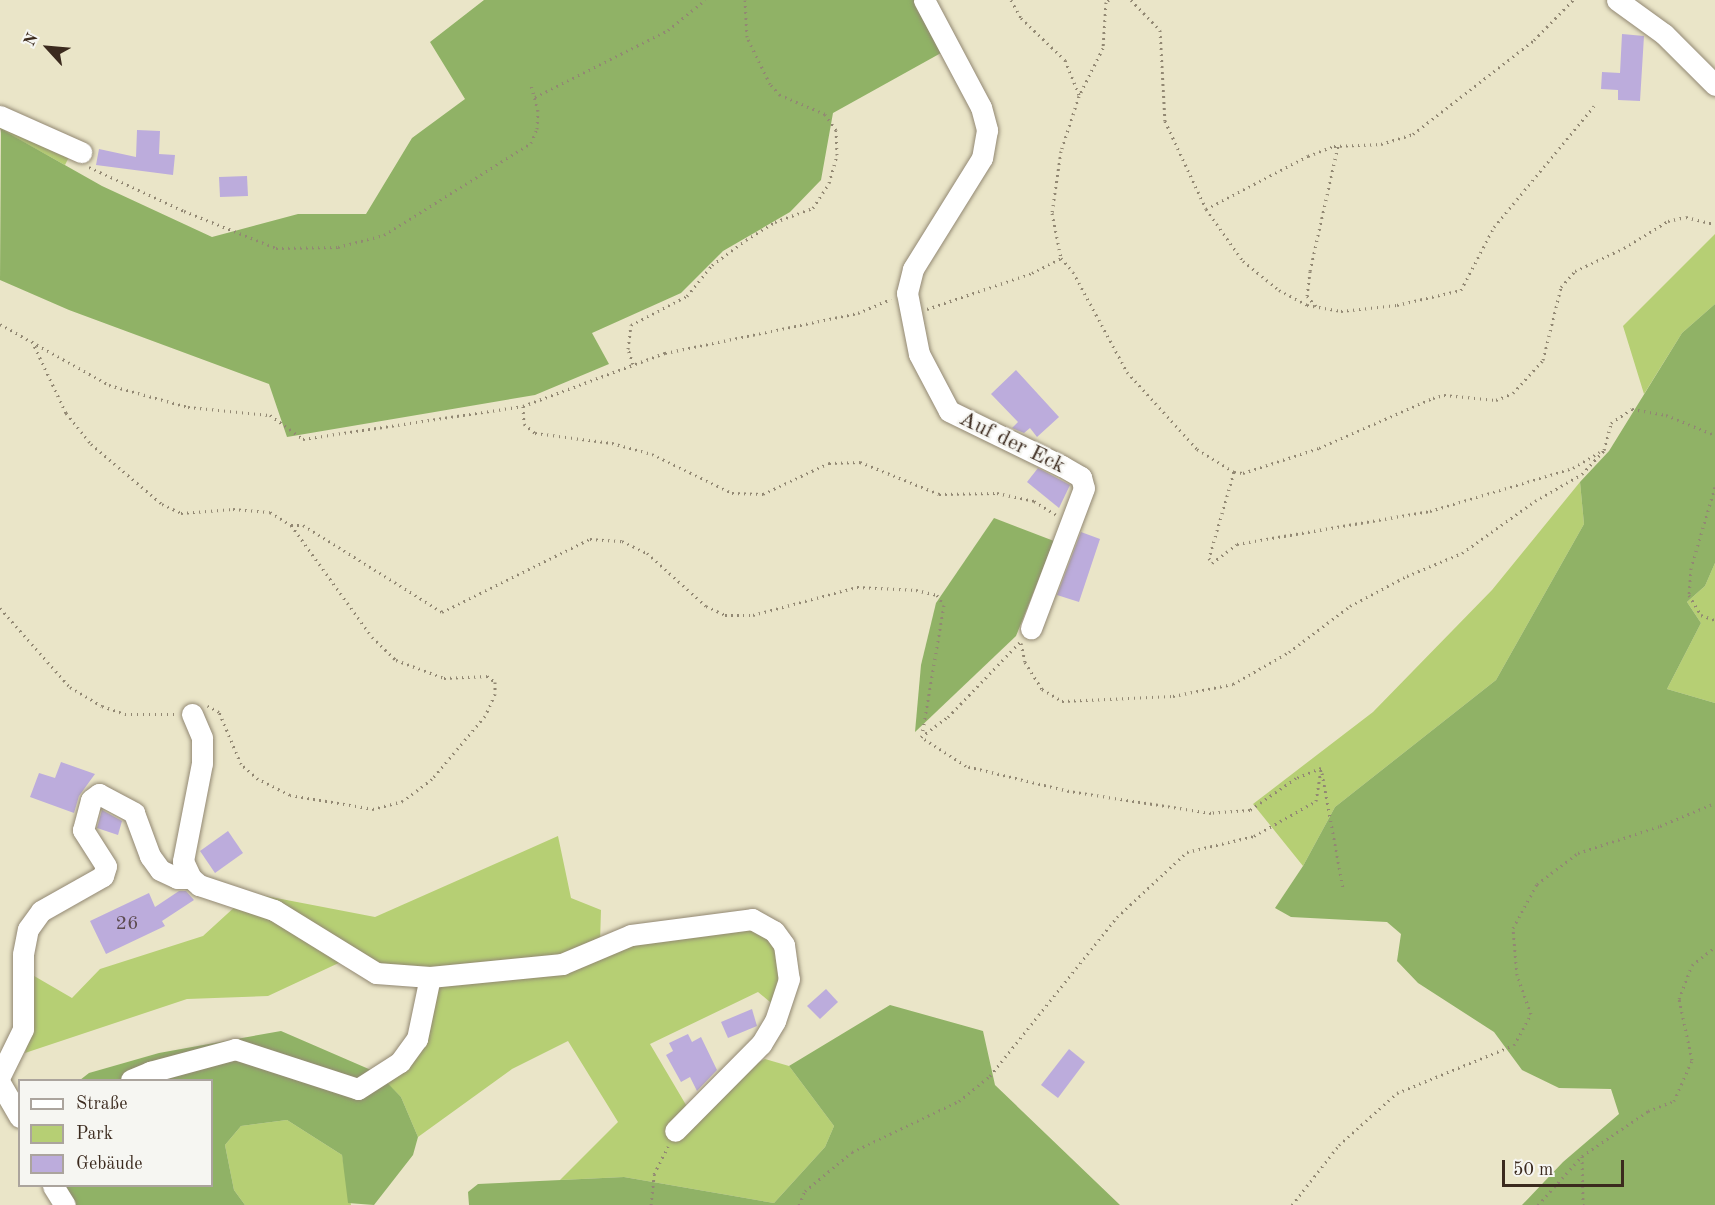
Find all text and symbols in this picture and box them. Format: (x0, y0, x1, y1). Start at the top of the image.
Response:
north arrow (18, 18, 78, 78)
text: N (22, 31, 42, 49)
street label: Auf der Eck (955, 406, 1069, 480)
house number: 26 (115, 912, 139, 936)
legend (18, 1079, 213, 1187)
text: Straße (76, 1095, 127, 1113)
text: Park (76, 1125, 113, 1143)
scale bar (1505, 1148, 1626, 1186)
text: Gebäude (76, 1155, 143, 1173)
text: 50 m (1513, 1161, 1553, 1179)

